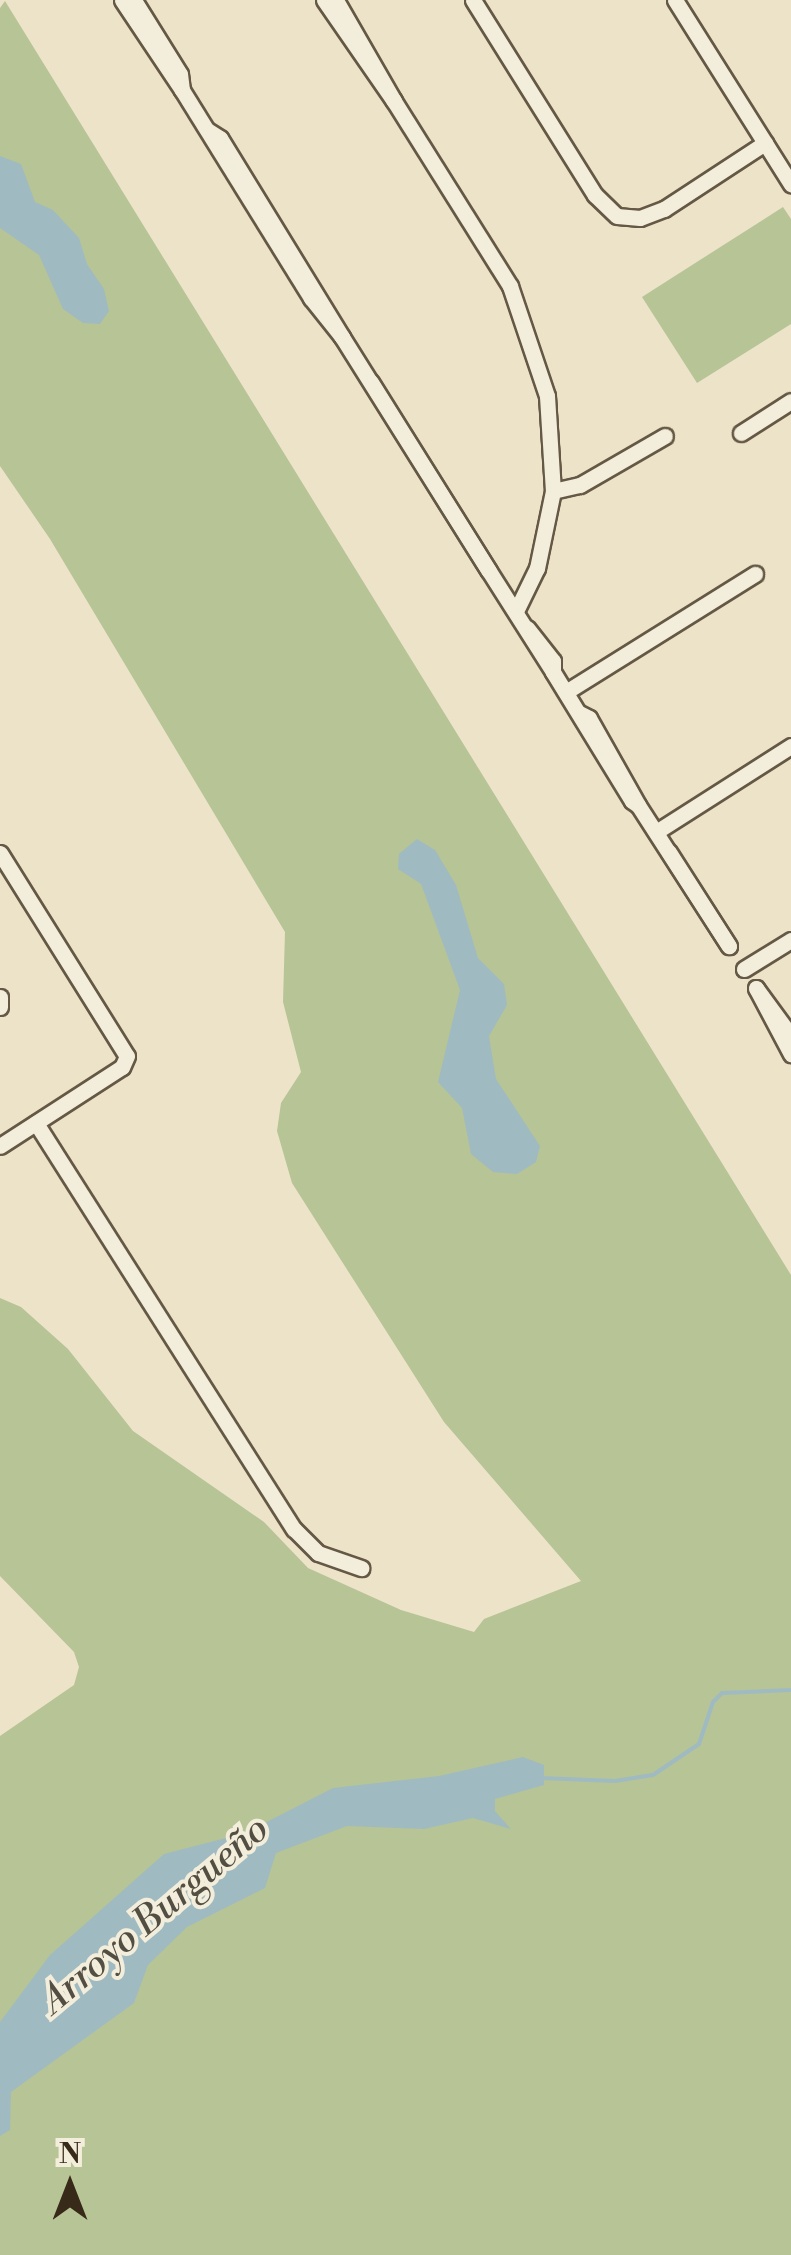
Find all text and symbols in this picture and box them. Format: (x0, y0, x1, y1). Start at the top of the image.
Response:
water label: Arroyo Burgueño (32, 1807, 278, 2023)
north arrow (20, 2135, 120, 2235)
text: N (59, 2137, 81, 2172)

